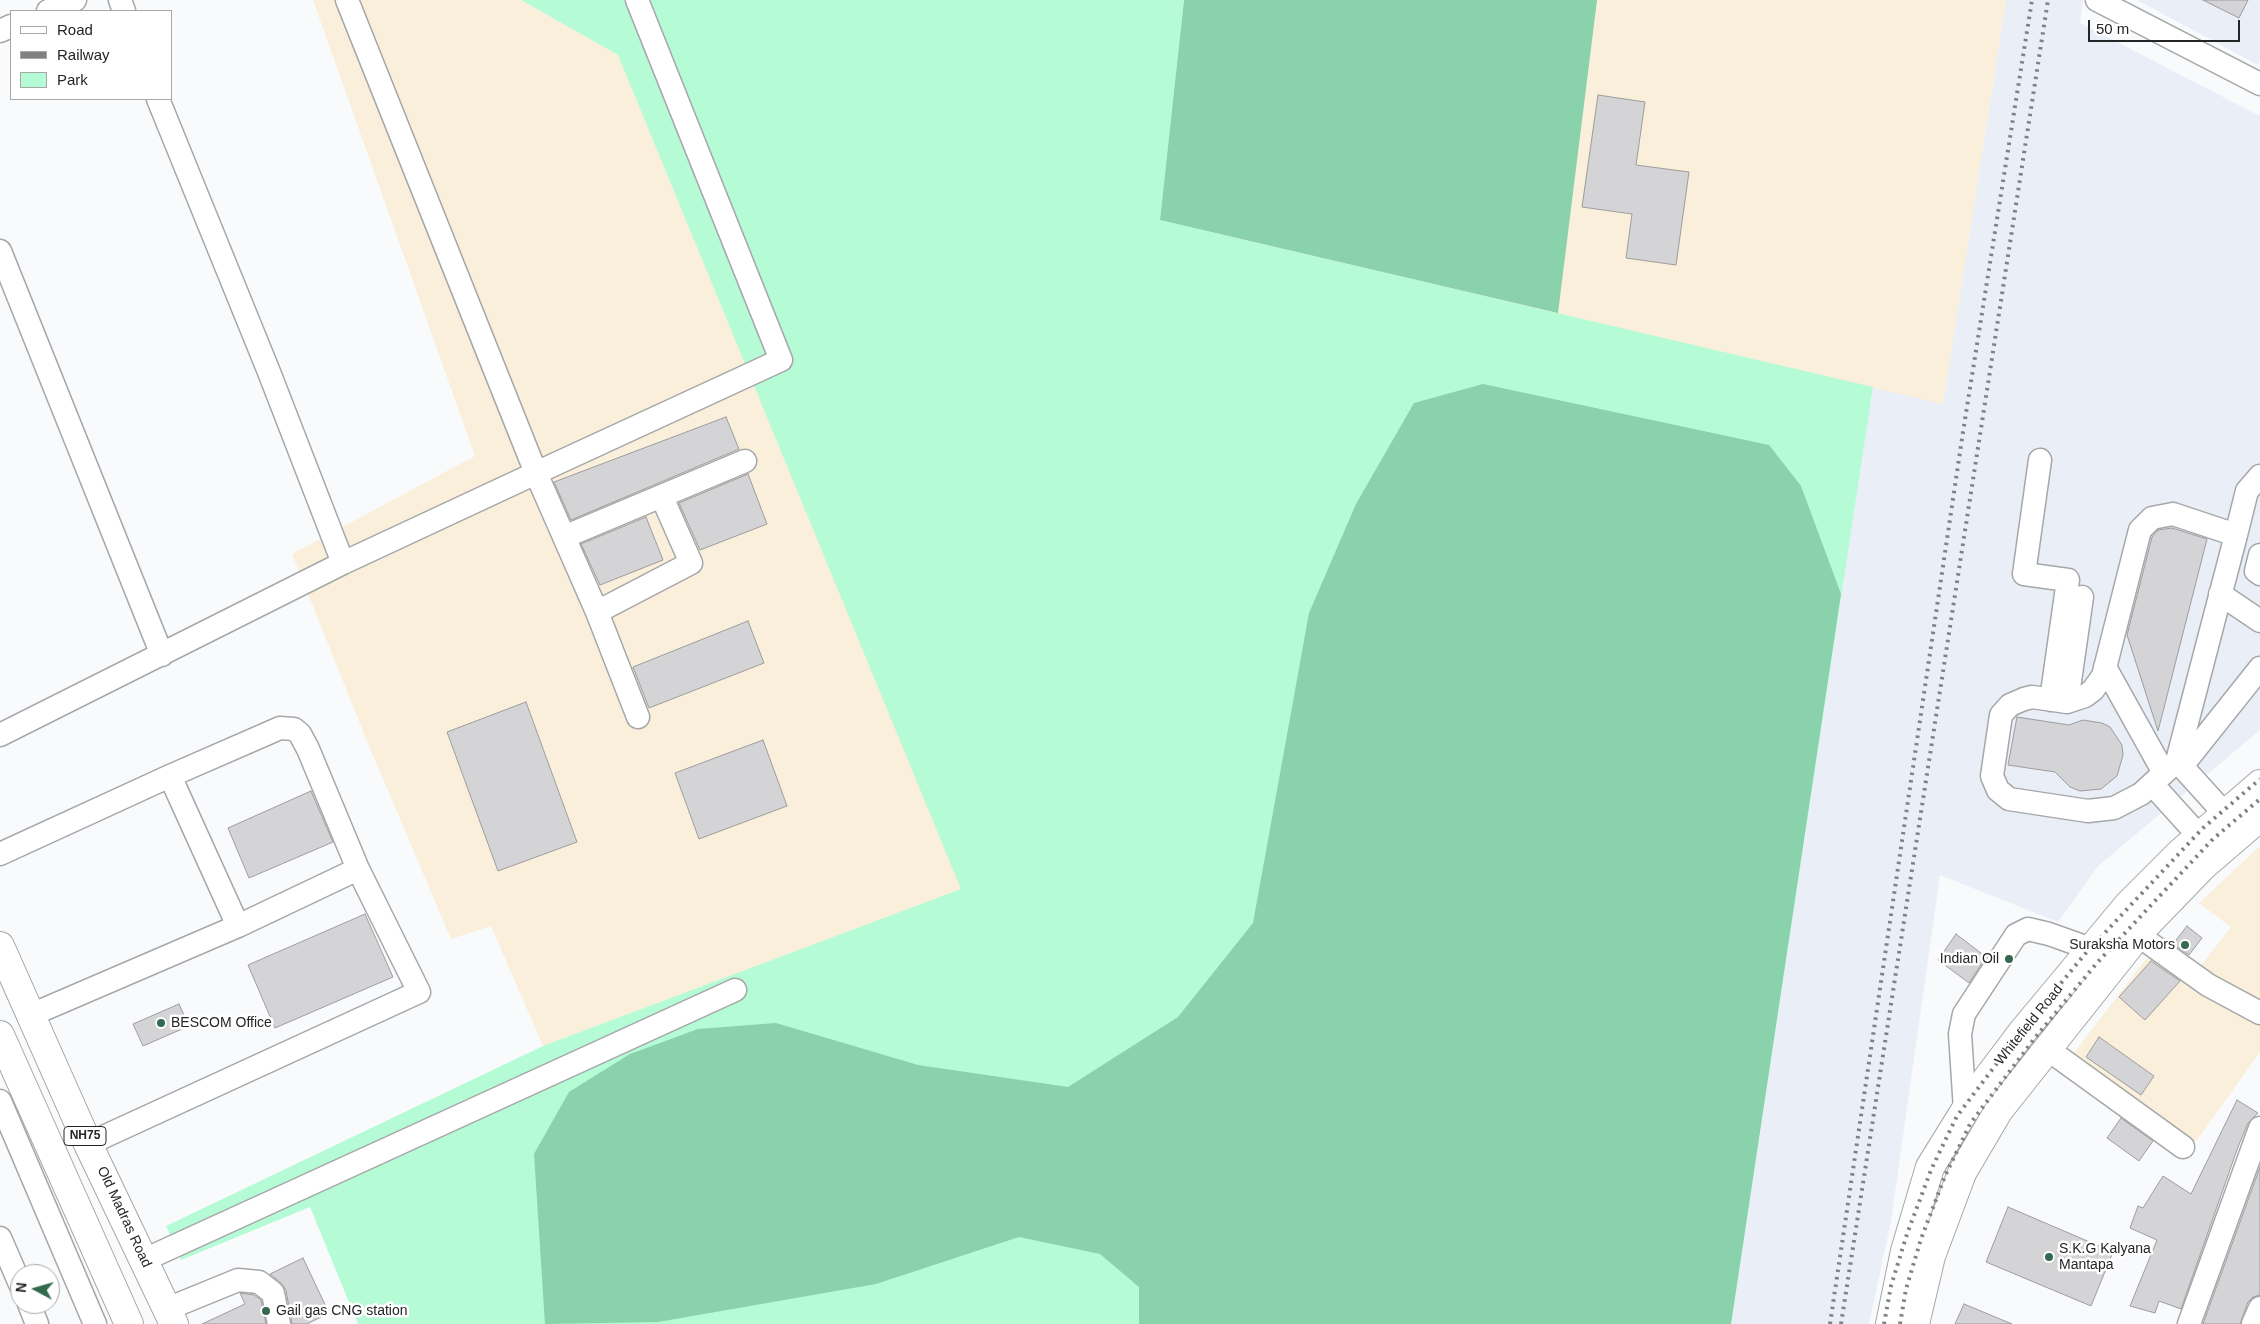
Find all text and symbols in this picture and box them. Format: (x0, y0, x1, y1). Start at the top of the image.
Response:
legend (10, 10, 172, 100)
scale bar (2090, 10, 2242, 42)
text: 50 m (2096, 20, 2129, 37)
text: Road (57, 21, 93, 38)
text: Railway (57, 46, 110, 63)
text: Park (57, 71, 88, 88)
place label: Suraksha Motors (2069, 937, 2175, 953)
marker: Suraksha Motors (2179, 939, 2191, 951)
place label: Indian Oil (1940, 951, 1999, 967)
marker: Indian Oil (2003, 953, 2015, 965)
street label: Whitefield Road (1991, 981, 2067, 1069)
place label: BESCOM Office (171, 1015, 272, 1031)
marker: BESCOM Office (155, 1017, 167, 1029)
road number: NH75 (64, 1126, 106, 1146)
street label: Old Madras Road (93, 1164, 155, 1270)
place label: S.K.G Kalyana Mantapa (2059, 1241, 2151, 1274)
marker: S.K.G Kalyana Mantapa (2043, 1251, 2055, 1263)
north arrow (10, 1264, 60, 1314)
text: N (13, 1282, 30, 1293)
place label: Gail gas CNG station (276, 1303, 407, 1319)
marker: Gail gas CNG station (260, 1305, 272, 1317)

